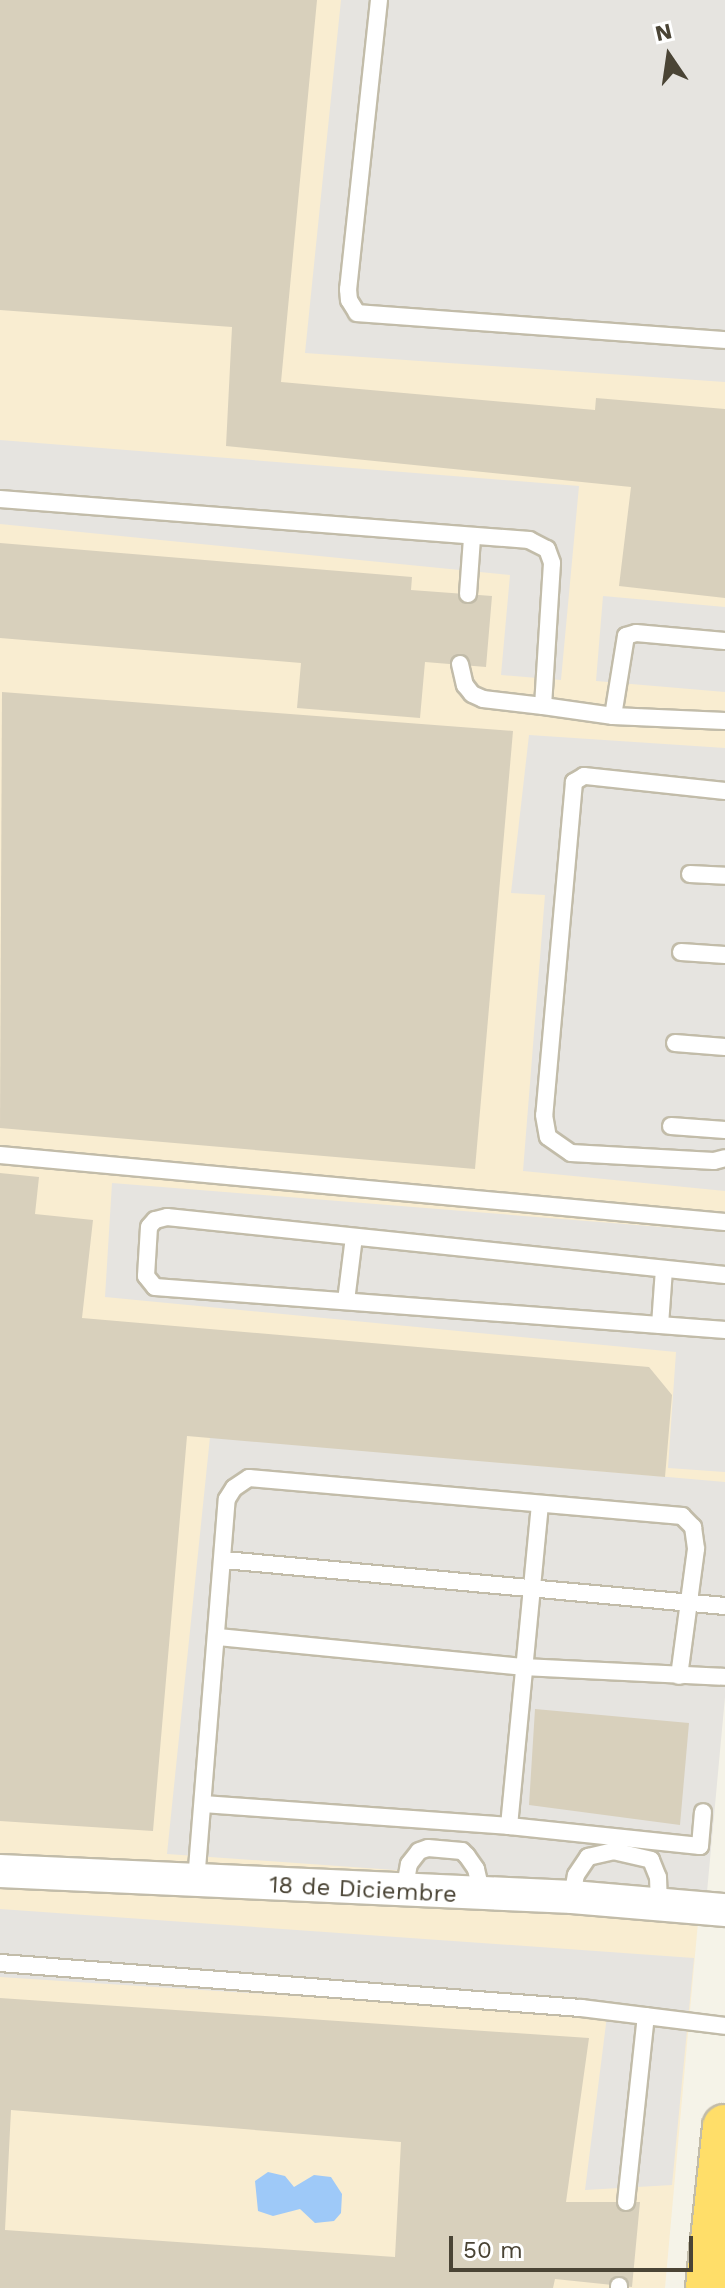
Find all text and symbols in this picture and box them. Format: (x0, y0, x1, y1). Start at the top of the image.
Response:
north arrow (629, 16, 709, 96)
text: N (653, 18, 674, 46)
street label: 18 de Diciembre (268, 1871, 458, 1909)
scale bar (453, 2220, 697, 2270)
text: 50 m (463, 2236, 523, 2264)

